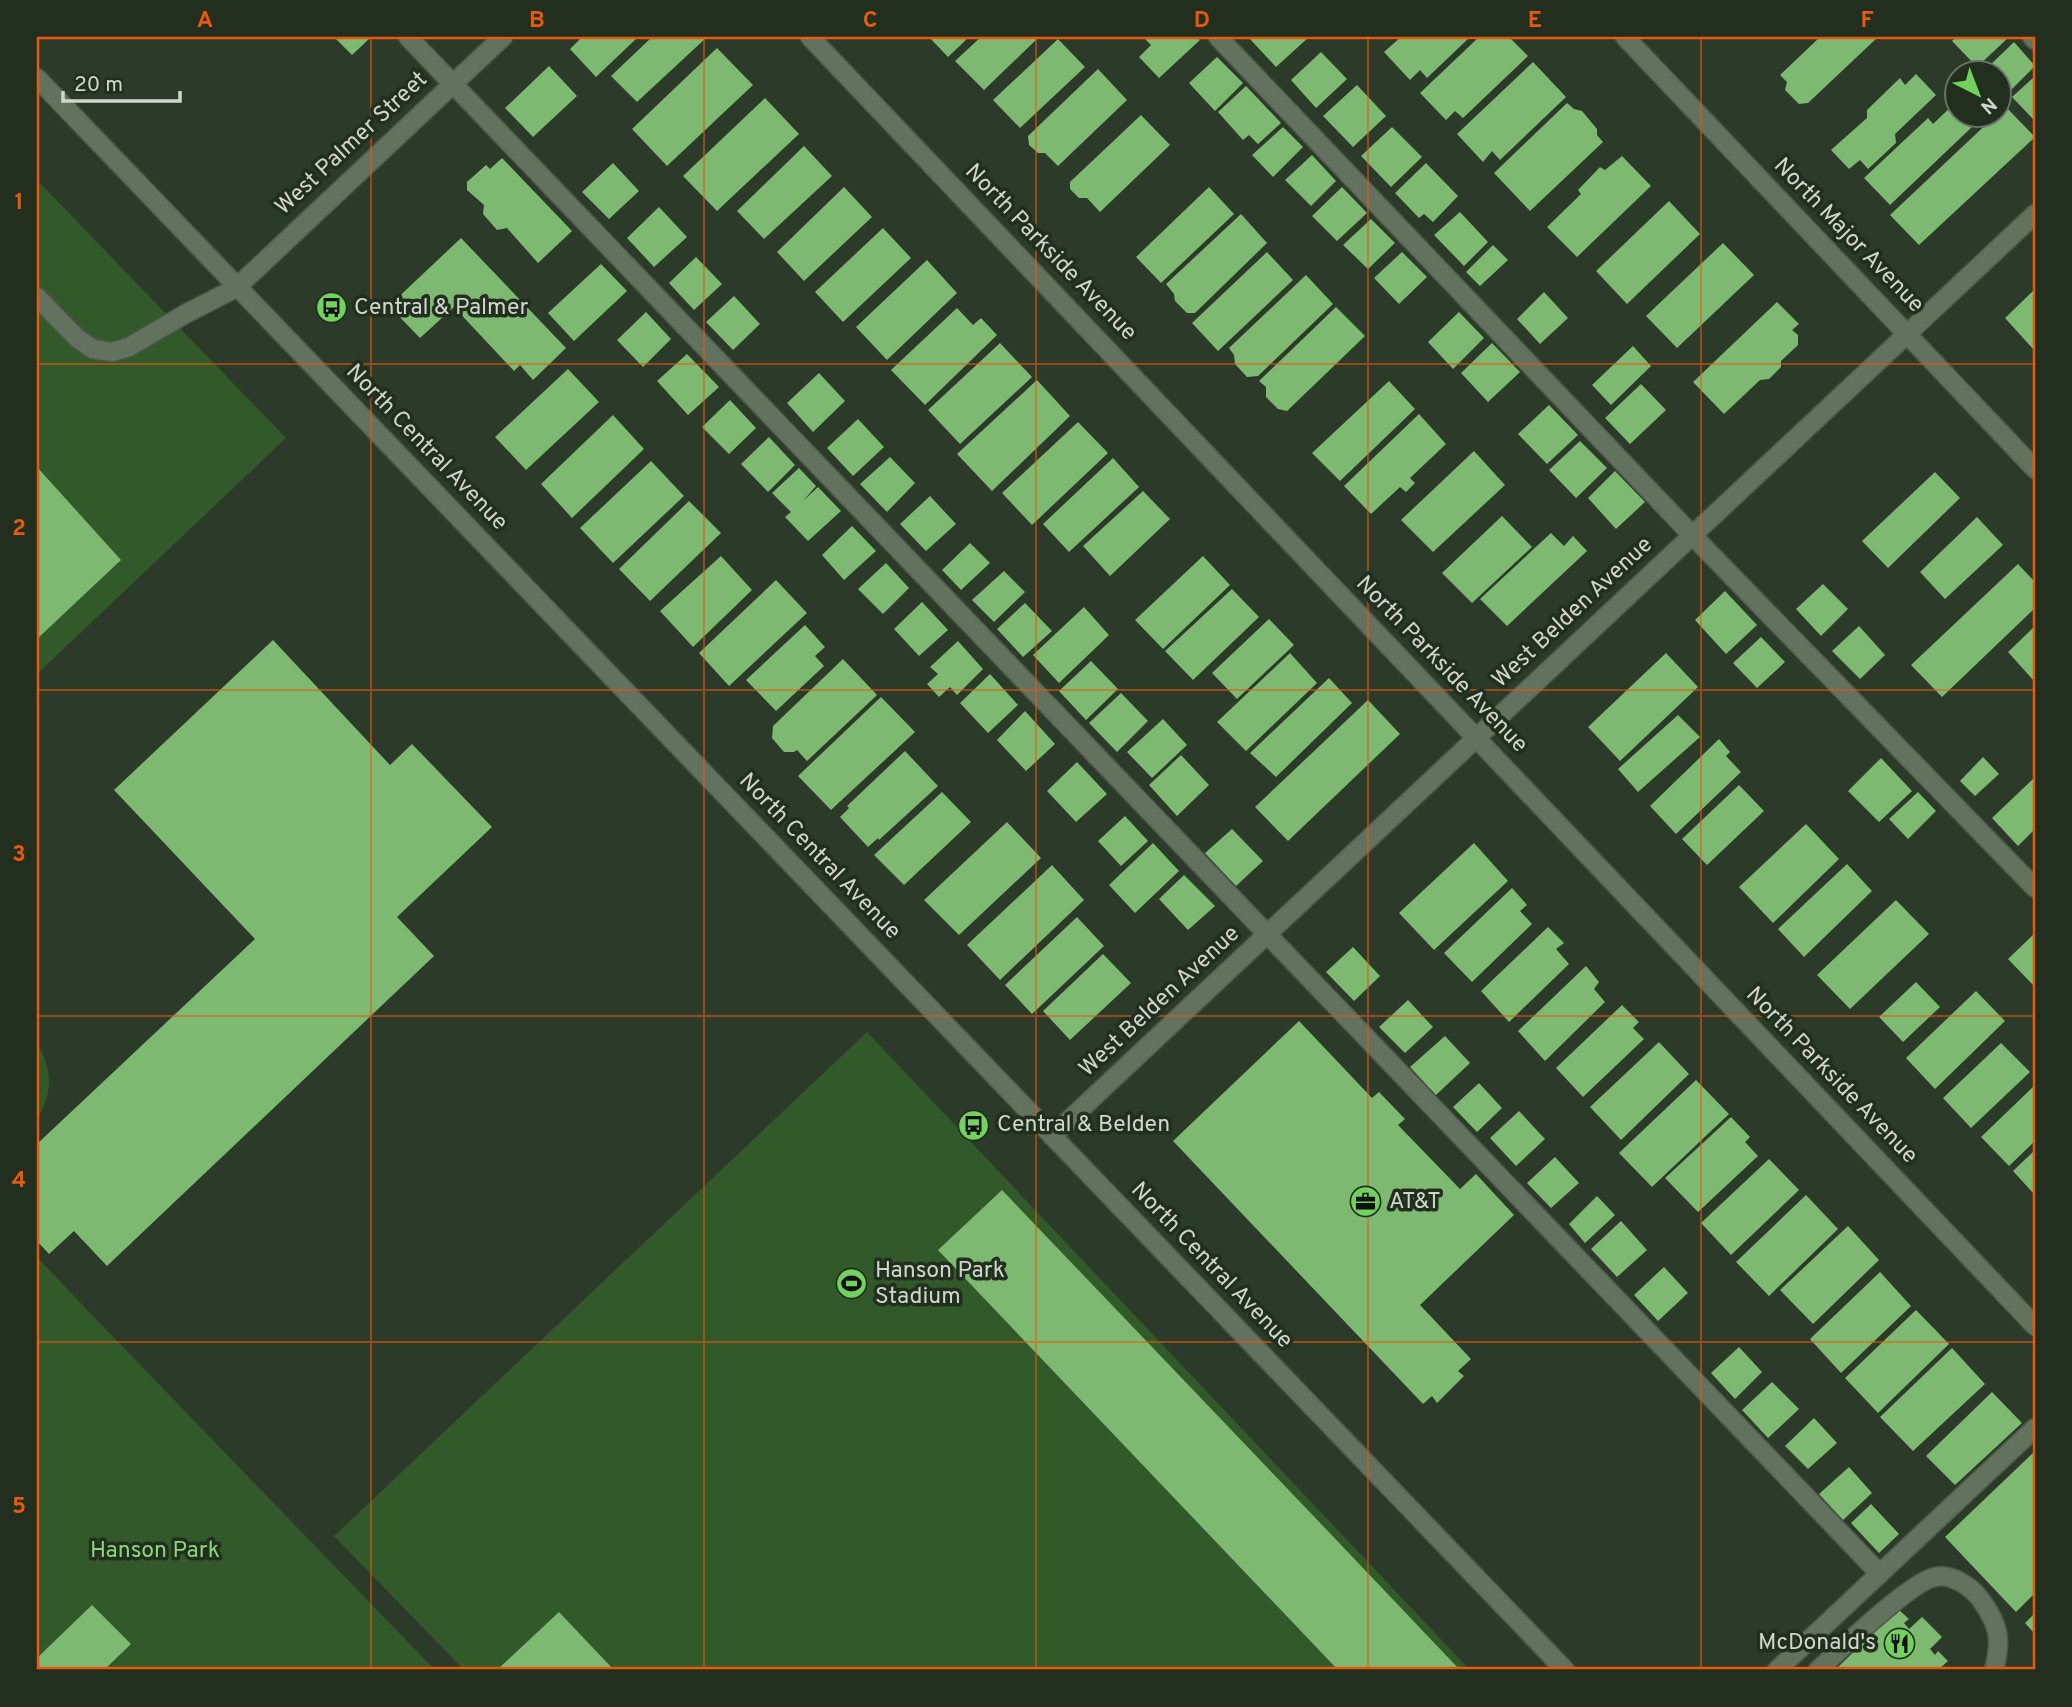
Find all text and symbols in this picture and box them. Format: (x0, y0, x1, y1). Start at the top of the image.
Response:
text: A (197, 7, 213, 36)
text: B (529, 7, 545, 36)
text: C (863, 7, 877, 36)
text: D (1194, 7, 1210, 36)
text: E (1528, 7, 1542, 36)
text: F (1860, 7, 1874, 36)
scale bar (63, 60, 180, 104)
north arrow (1942, 60, 2012, 130)
street label: West Palmer Street (270, 66, 434, 222)
text: 20 m (74, 72, 123, 99)
text: N (1975, 92, 2001, 119)
street label: North Major Avenue (1767, 152, 1929, 320)
street label: North Parkside Avenue (958, 158, 1142, 348)
text: 1 (14, 189, 24, 218)
bus stop icon: Central & Palmer (314, 291, 348, 325)
place label: Central & Palmer (354, 294, 529, 323)
street label: North Central Avenue (339, 358, 513, 538)
text: 2 (12, 515, 26, 544)
street label: West Belden Avenue (1487, 531, 1659, 695)
street label: North Parkside Avenue (1349, 570, 1533, 760)
street label: North Central Avenue (732, 767, 906, 947)
text: 3 (12, 841, 26, 870)
street label: West Belden Avenue (1074, 920, 1246, 1084)
street label: North Parkside Avenue (1739, 981, 1923, 1171)
bus stop icon: Central & Belden (957, 1108, 991, 1142)
place label: Central & Belden (997, 1111, 1170, 1140)
text: 4 (12, 1167, 26, 1196)
street label: North Central Avenue (1124, 1176, 1298, 1356)
office icon: AT&T (1349, 1185, 1383, 1219)
place label: AT&T (1389, 1188, 1441, 1217)
place label: Hanson Park Stadium (875, 1257, 1005, 1312)
sports icon: Hanson Park Stadium (835, 1267, 869, 1301)
text: 5 (12, 1493, 26, 1522)
park label: Hanson Park (90, 1537, 220, 1566)
restaurant icon: McDonald's (1882, 1626, 1916, 1660)
place label: McDonald's (1758, 1629, 1876, 1658)

